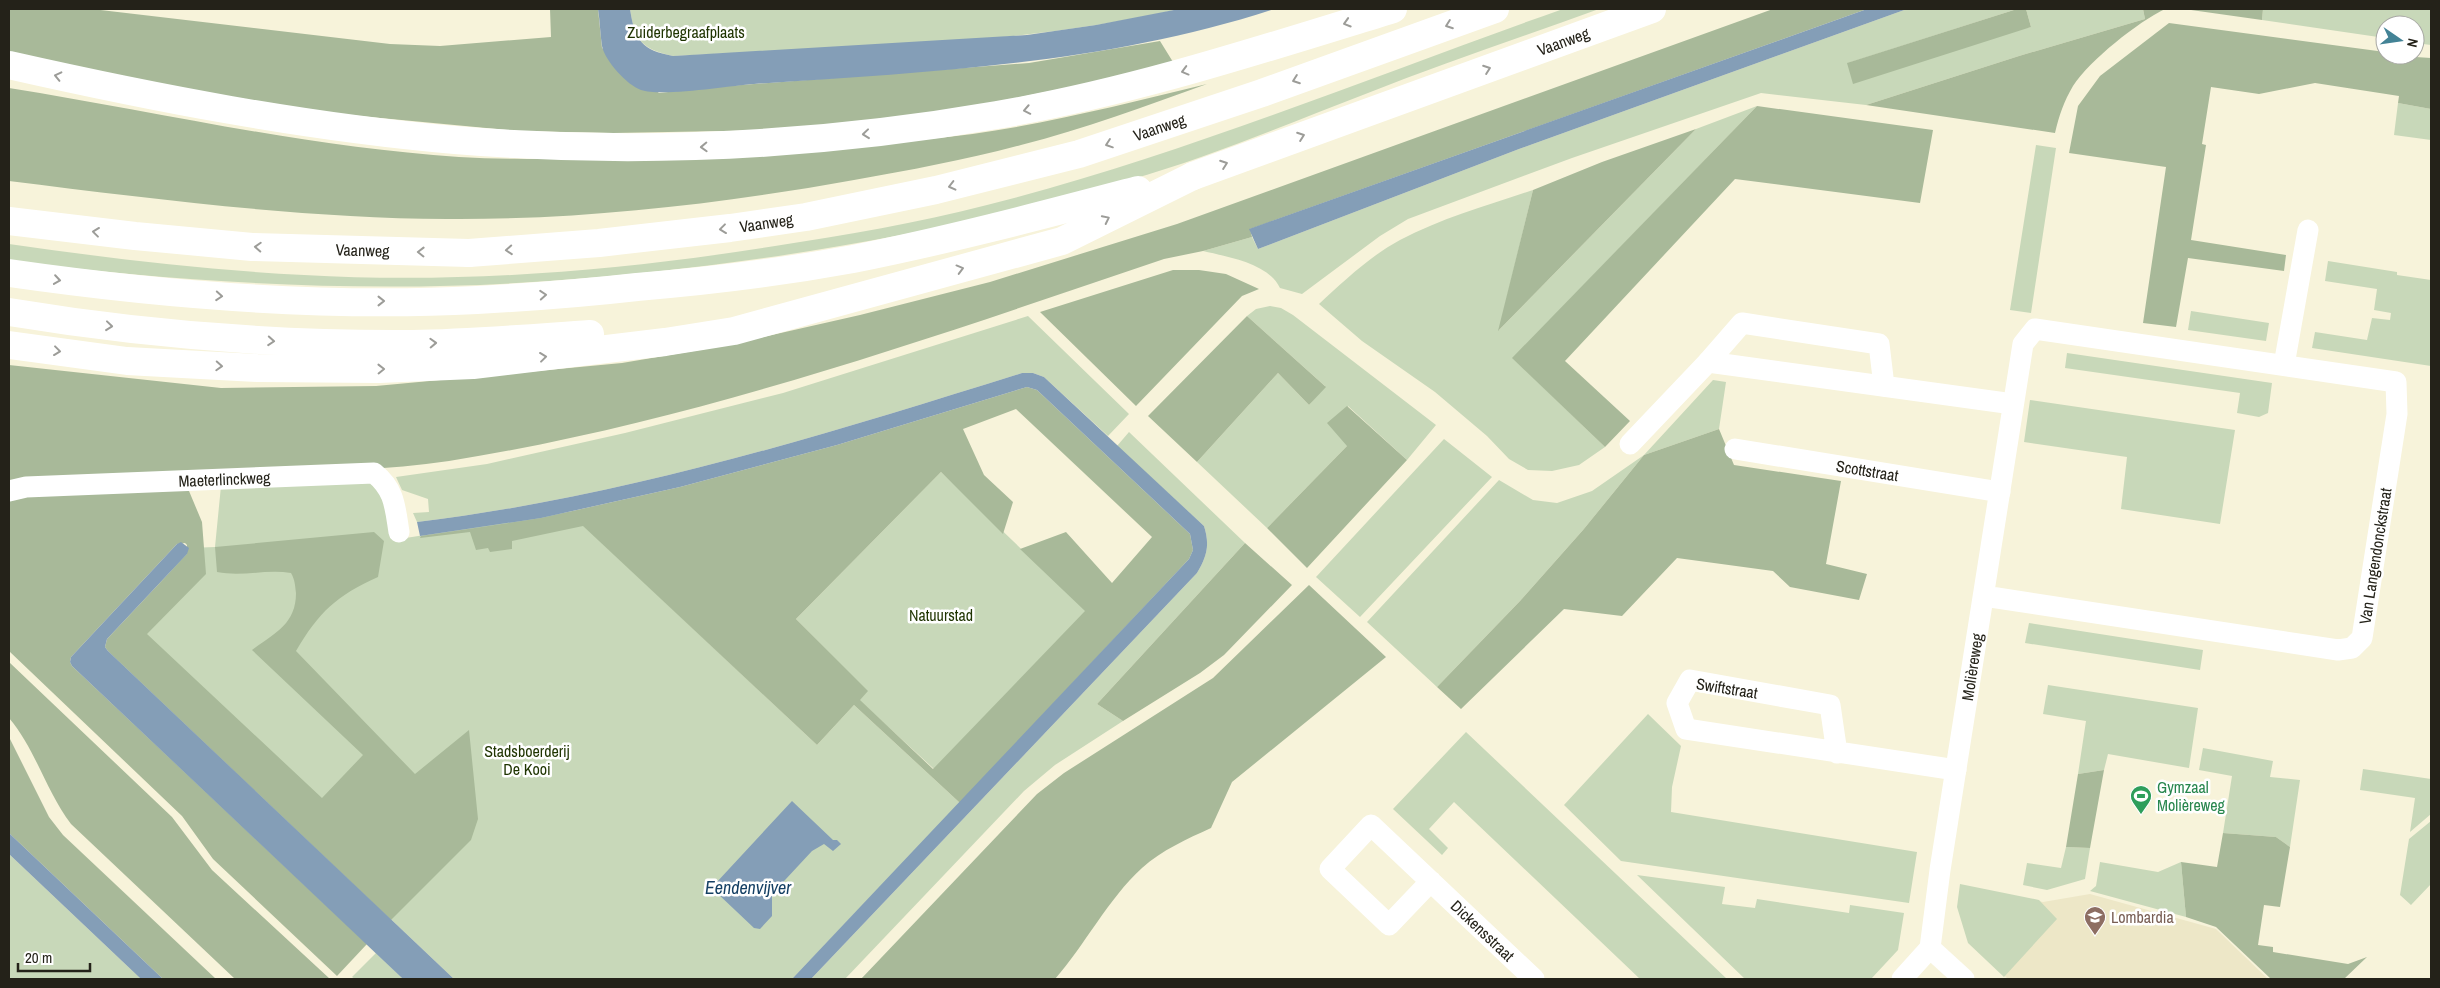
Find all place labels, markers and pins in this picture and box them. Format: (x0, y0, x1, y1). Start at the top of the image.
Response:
place label: Gymzaal Molièreweg (2157, 776, 2226, 816)
sports icon: Gymzaal Molièreweg (2129, 784, 2153, 815)
school or university icon: Lombardia (2083, 905, 2107, 936)
place label: Lombardia (2111, 906, 2174, 928)

